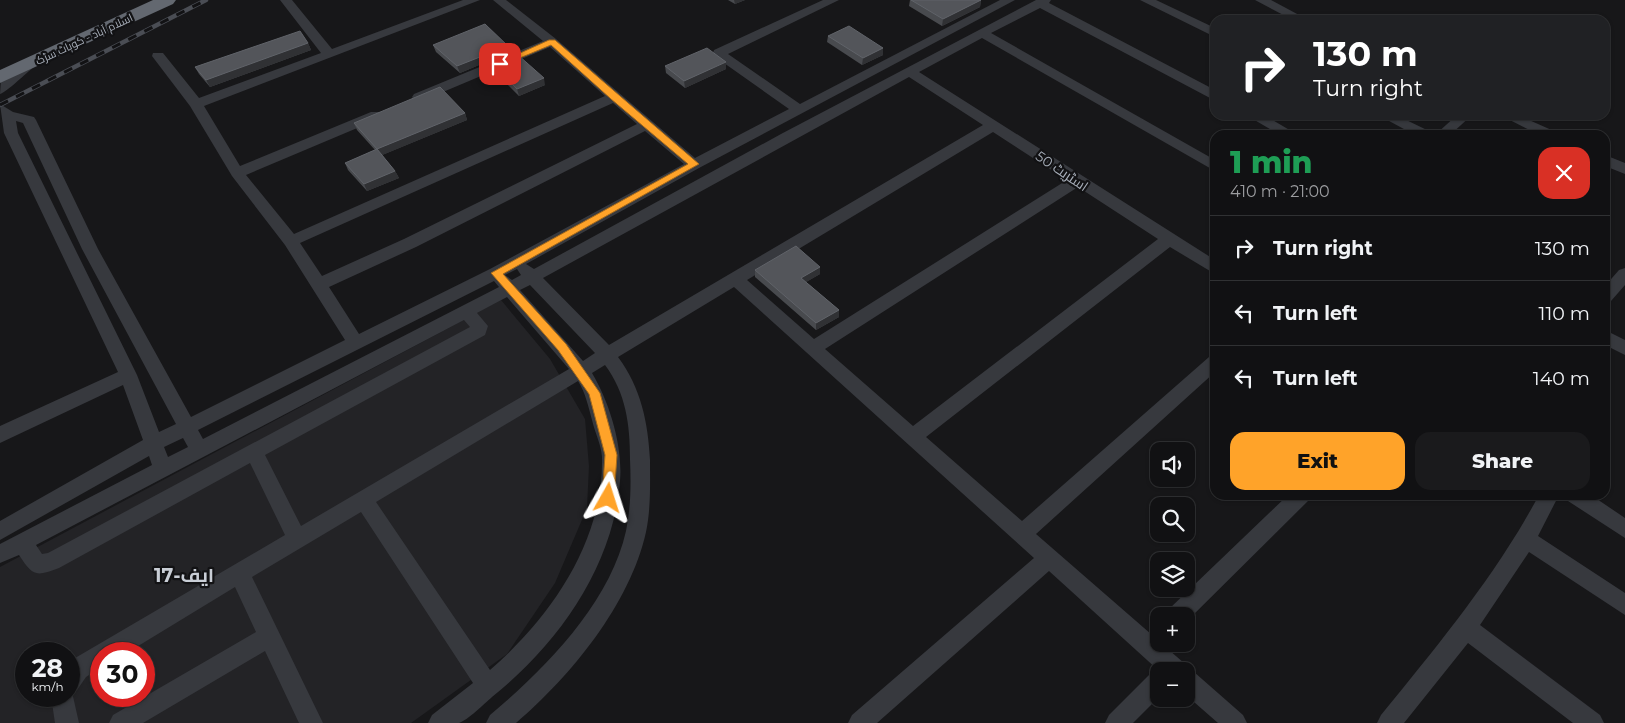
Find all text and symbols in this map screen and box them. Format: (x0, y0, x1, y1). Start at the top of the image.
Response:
street label: اسلام آباد - کوہاٹ سڑک (33, 10, 135, 69)
text: 130 m (1313, 32, 1418, 75)
icon: right (1230, 35, 1295, 100)
pin (479, 43, 521, 85)
icon: arrive (486, 50, 514, 78)
text: Turn right (1313, 75, 1423, 102)
text: 1 min (1230, 144, 1313, 181)
street label: اسٹریٹ 50 (1032, 147, 1092, 195)
button: close (1538, 147, 1590, 199)
text: 410 m · 21:00 (1230, 182, 1330, 201)
icon: right (1230, 234, 1258, 262)
text: Turn right (1273, 237, 1373, 260)
text: 130 m (1535, 237, 1590, 260)
icon: left (1230, 299, 1258, 327)
text: Turn left (1273, 302, 1358, 325)
text: 110 m (1539, 302, 1590, 325)
icon: left (1230, 364, 1258, 392)
text: Turn left (1273, 367, 1358, 390)
text: 140 m (1533, 367, 1590, 390)
button: Exit (1230, 432, 1405, 490)
button: Share (1415, 432, 1590, 490)
map controls (1150, 442, 1195, 707)
button: sound (1150, 442, 1195, 487)
position arrow (581, 471, 633, 523)
button: search (1150, 497, 1195, 542)
button: layers (1150, 552, 1195, 597)
district label: ایف-17 (154, 564, 214, 587)
button: + (1150, 607, 1195, 652)
speed limit sign: 30 (90, 642, 155, 707)
text: 28 (32, 653, 63, 683)
button: − (1150, 662, 1195, 707)
text: km/h (31, 679, 64, 694)

